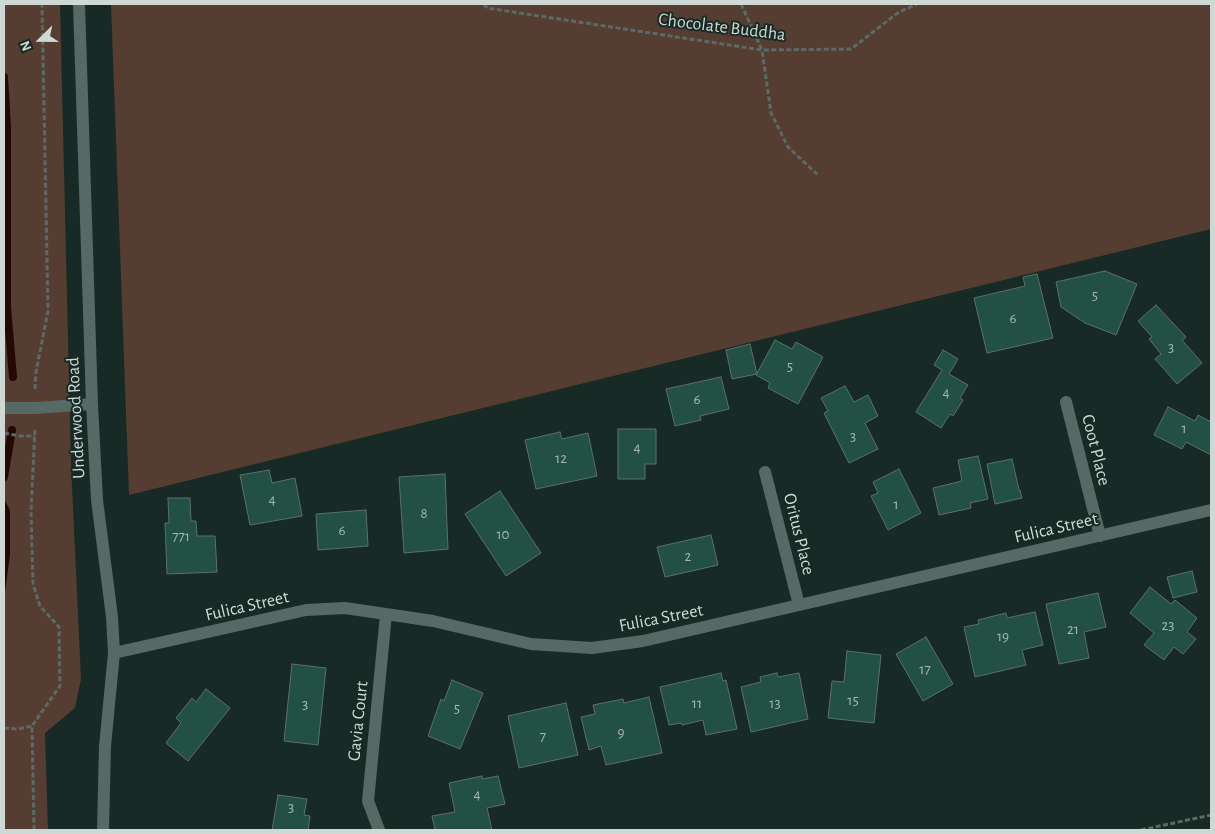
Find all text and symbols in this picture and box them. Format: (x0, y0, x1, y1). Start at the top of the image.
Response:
street label: Chocolate Buddha (657, 8, 787, 46)
north arrow (15, 15, 65, 65)
text: N (18, 38, 34, 53)
house number: 5 (1092, 286, 1098, 304)
house number: 6 (1009, 309, 1017, 327)
house number: 3 (1168, 338, 1174, 356)
street label: Underwood Road (62, 357, 90, 479)
house number: 5 (787, 357, 793, 375)
house number: 4 (942, 383, 950, 401)
house number: 6 (693, 390, 701, 408)
street label: Coot Place (1077, 412, 1115, 488)
house number: 1 (1181, 419, 1187, 437)
house number: 3 (850, 427, 856, 445)
house number: 4 (633, 438, 641, 456)
house number: 12 (555, 449, 567, 467)
house number: 4 (268, 490, 276, 508)
street label: Oritus Place (778, 491, 820, 577)
house number: 1 (893, 495, 899, 513)
house number: 8 (420, 504, 428, 522)
street label: Fulica Street (1012, 508, 1100, 548)
house number: 6 (338, 521, 346, 539)
house number: 10 (496, 525, 510, 543)
house number: 771 (172, 527, 190, 545)
house number: 2 (685, 547, 691, 565)
street label: Fulica Street (203, 586, 291, 626)
street label: Fulica Street (617, 599, 705, 637)
house number: 23 (1161, 616, 1175, 634)
house number: 21 (1067, 620, 1079, 638)
house number: 19 (997, 627, 1009, 645)
house number: 17 (919, 660, 931, 678)
street label: Gavia Court (343, 680, 373, 762)
house number: 15 (847, 691, 859, 709)
house number: 11 (692, 694, 702, 712)
house number: 13 (769, 694, 781, 712)
house number: 3 (302, 695, 308, 713)
house number: 5 (454, 699, 460, 717)
house number: 9 (617, 723, 625, 741)
house number: 7 (540, 727, 546, 745)
house number: 4 (473, 785, 481, 803)
house number: 3 (288, 798, 294, 816)

